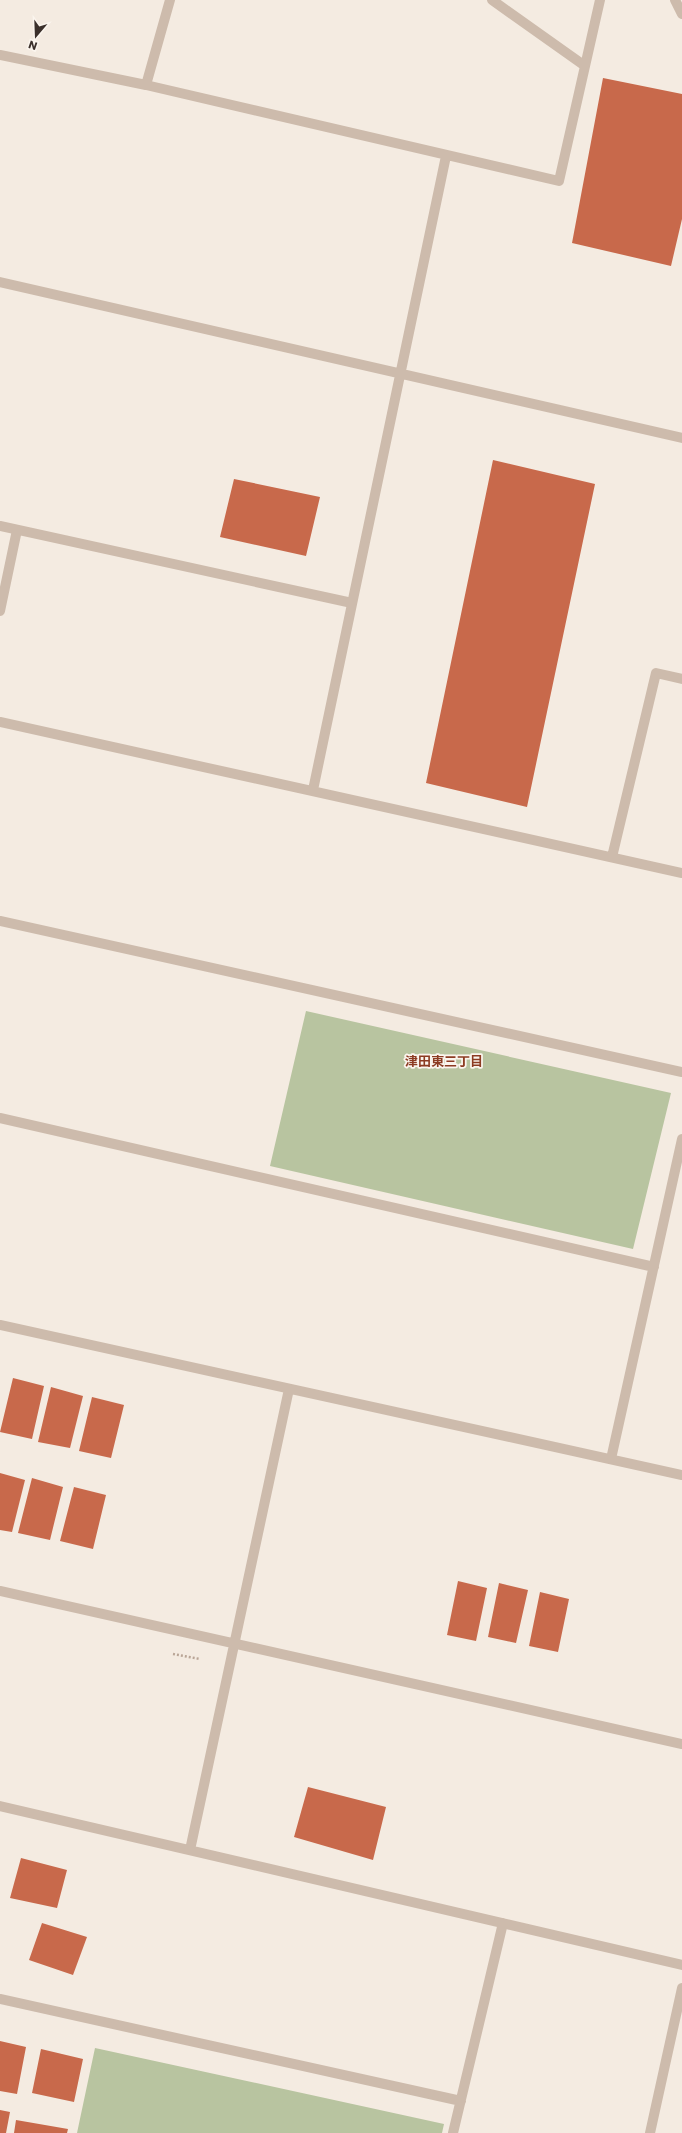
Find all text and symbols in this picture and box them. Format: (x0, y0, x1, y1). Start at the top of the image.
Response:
north arrow (16, 16, 56, 56)
text: N (26, 37, 39, 54)
district label: 津田東三丁目 (405, 1052, 483, 1071)

